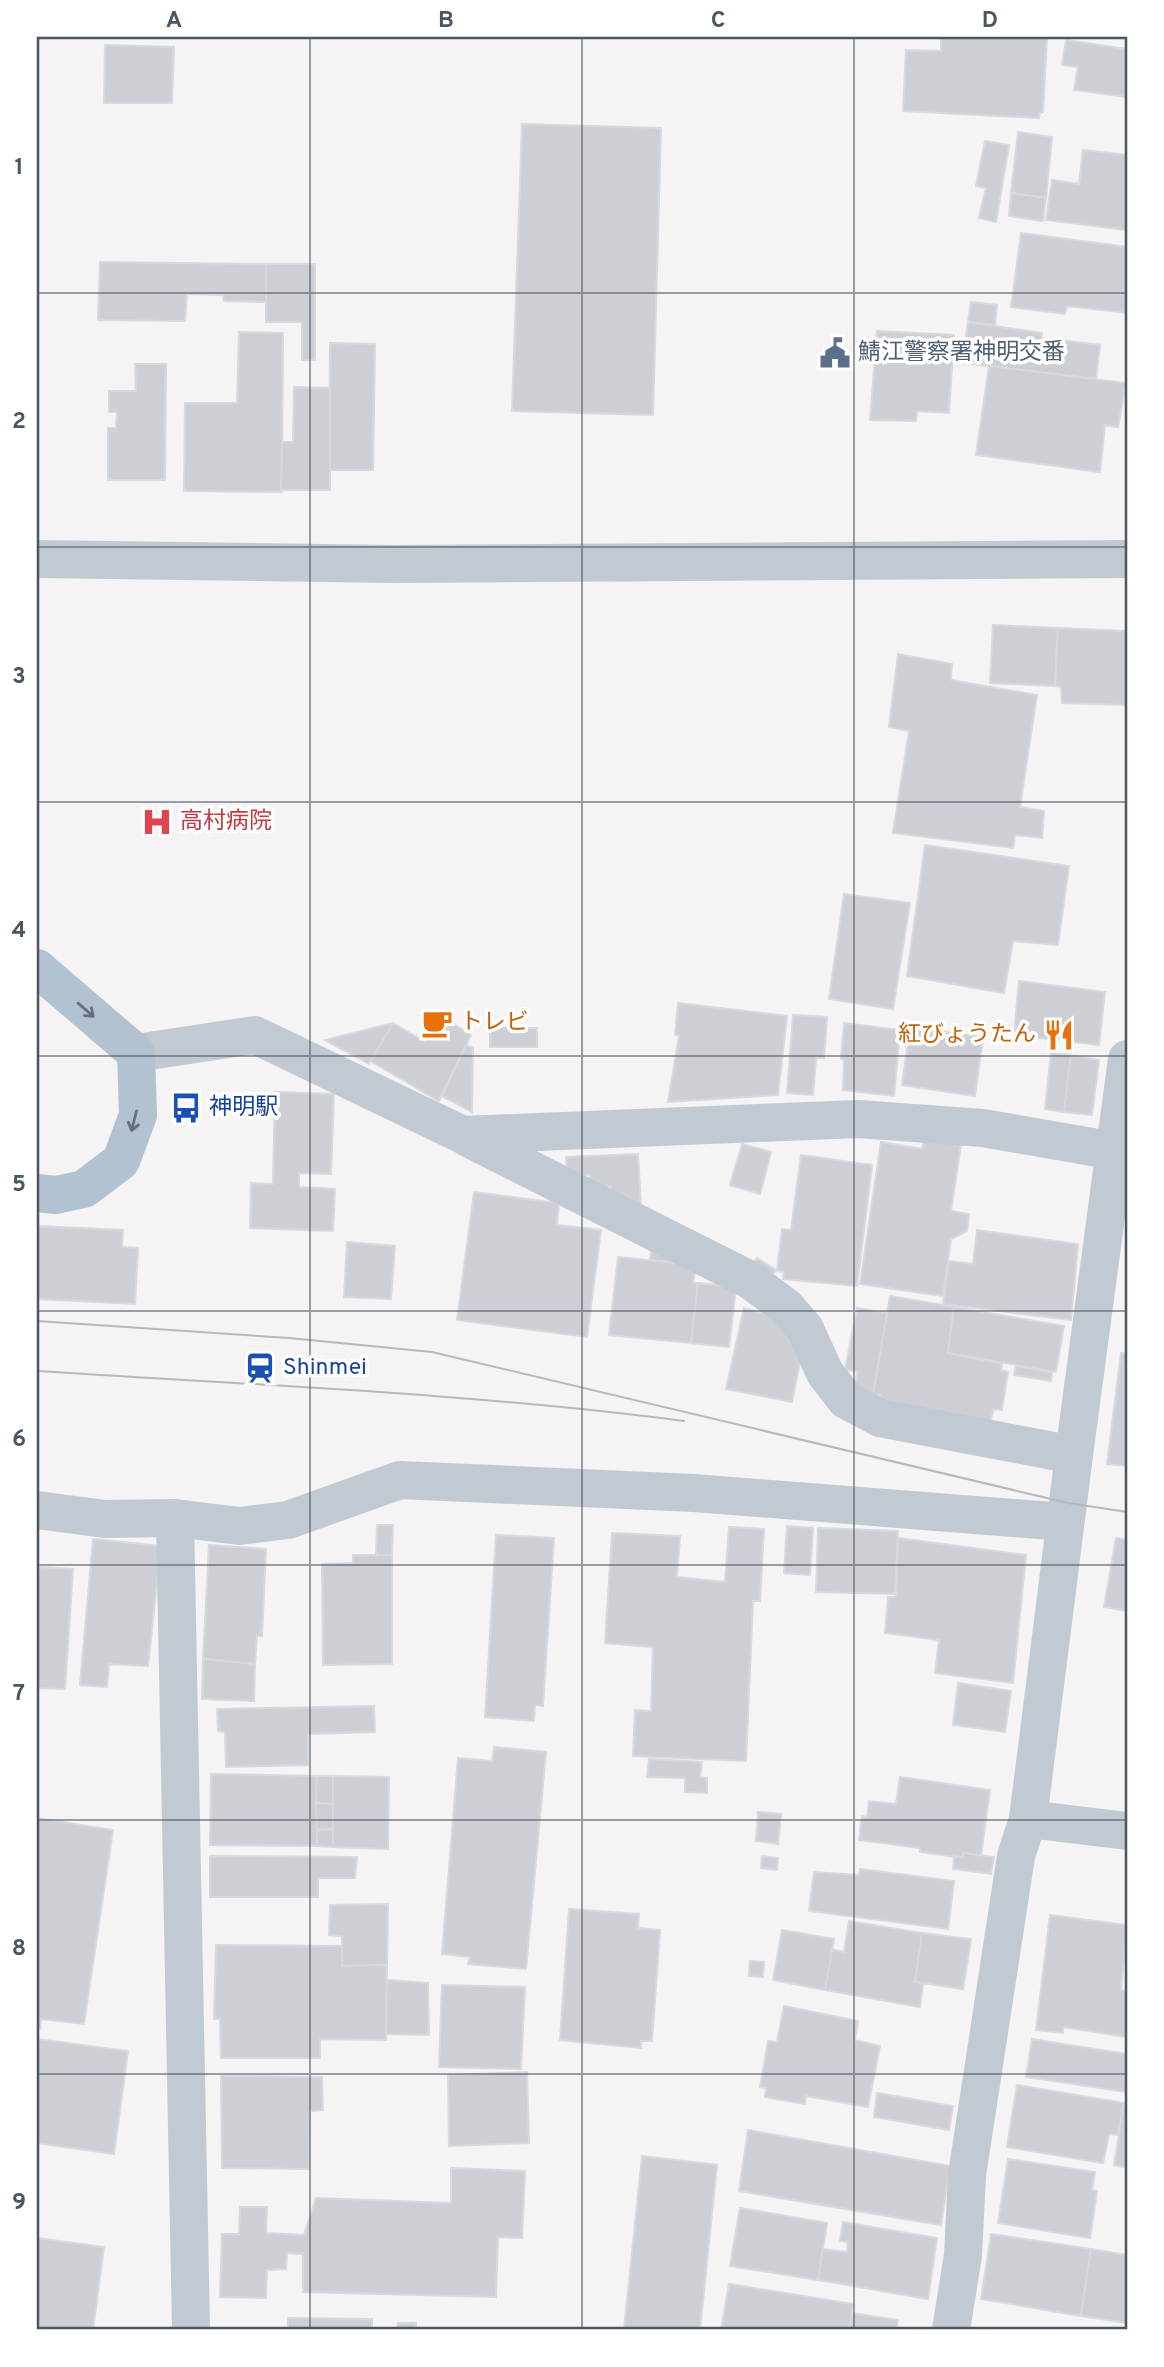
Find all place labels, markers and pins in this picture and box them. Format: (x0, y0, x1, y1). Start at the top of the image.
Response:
public building icon: 鯖江警察署神明交番 (818, 336, 852, 370)
place label: 鯖江警察署神明交番 (858, 339, 1065, 368)
hospital icon: 高村病院 (140, 805, 174, 839)
place label: 高村病院 (180, 808, 272, 837)
cafe icon: トレビ (420, 1006, 454, 1040)
place label: トレビ (460, 1009, 529, 1038)
restaurant icon: 紅びょうたん (1042, 1018, 1076, 1052)
place label: 紅びょうたん (898, 1021, 1036, 1050)
bus stop icon: 神明駅 (169, 1091, 203, 1125)
place label: 神明駅 (209, 1094, 278, 1123)
station icon: Shinmei (243, 1351, 277, 1385)
place label: Shinmei (283, 1354, 367, 1383)

